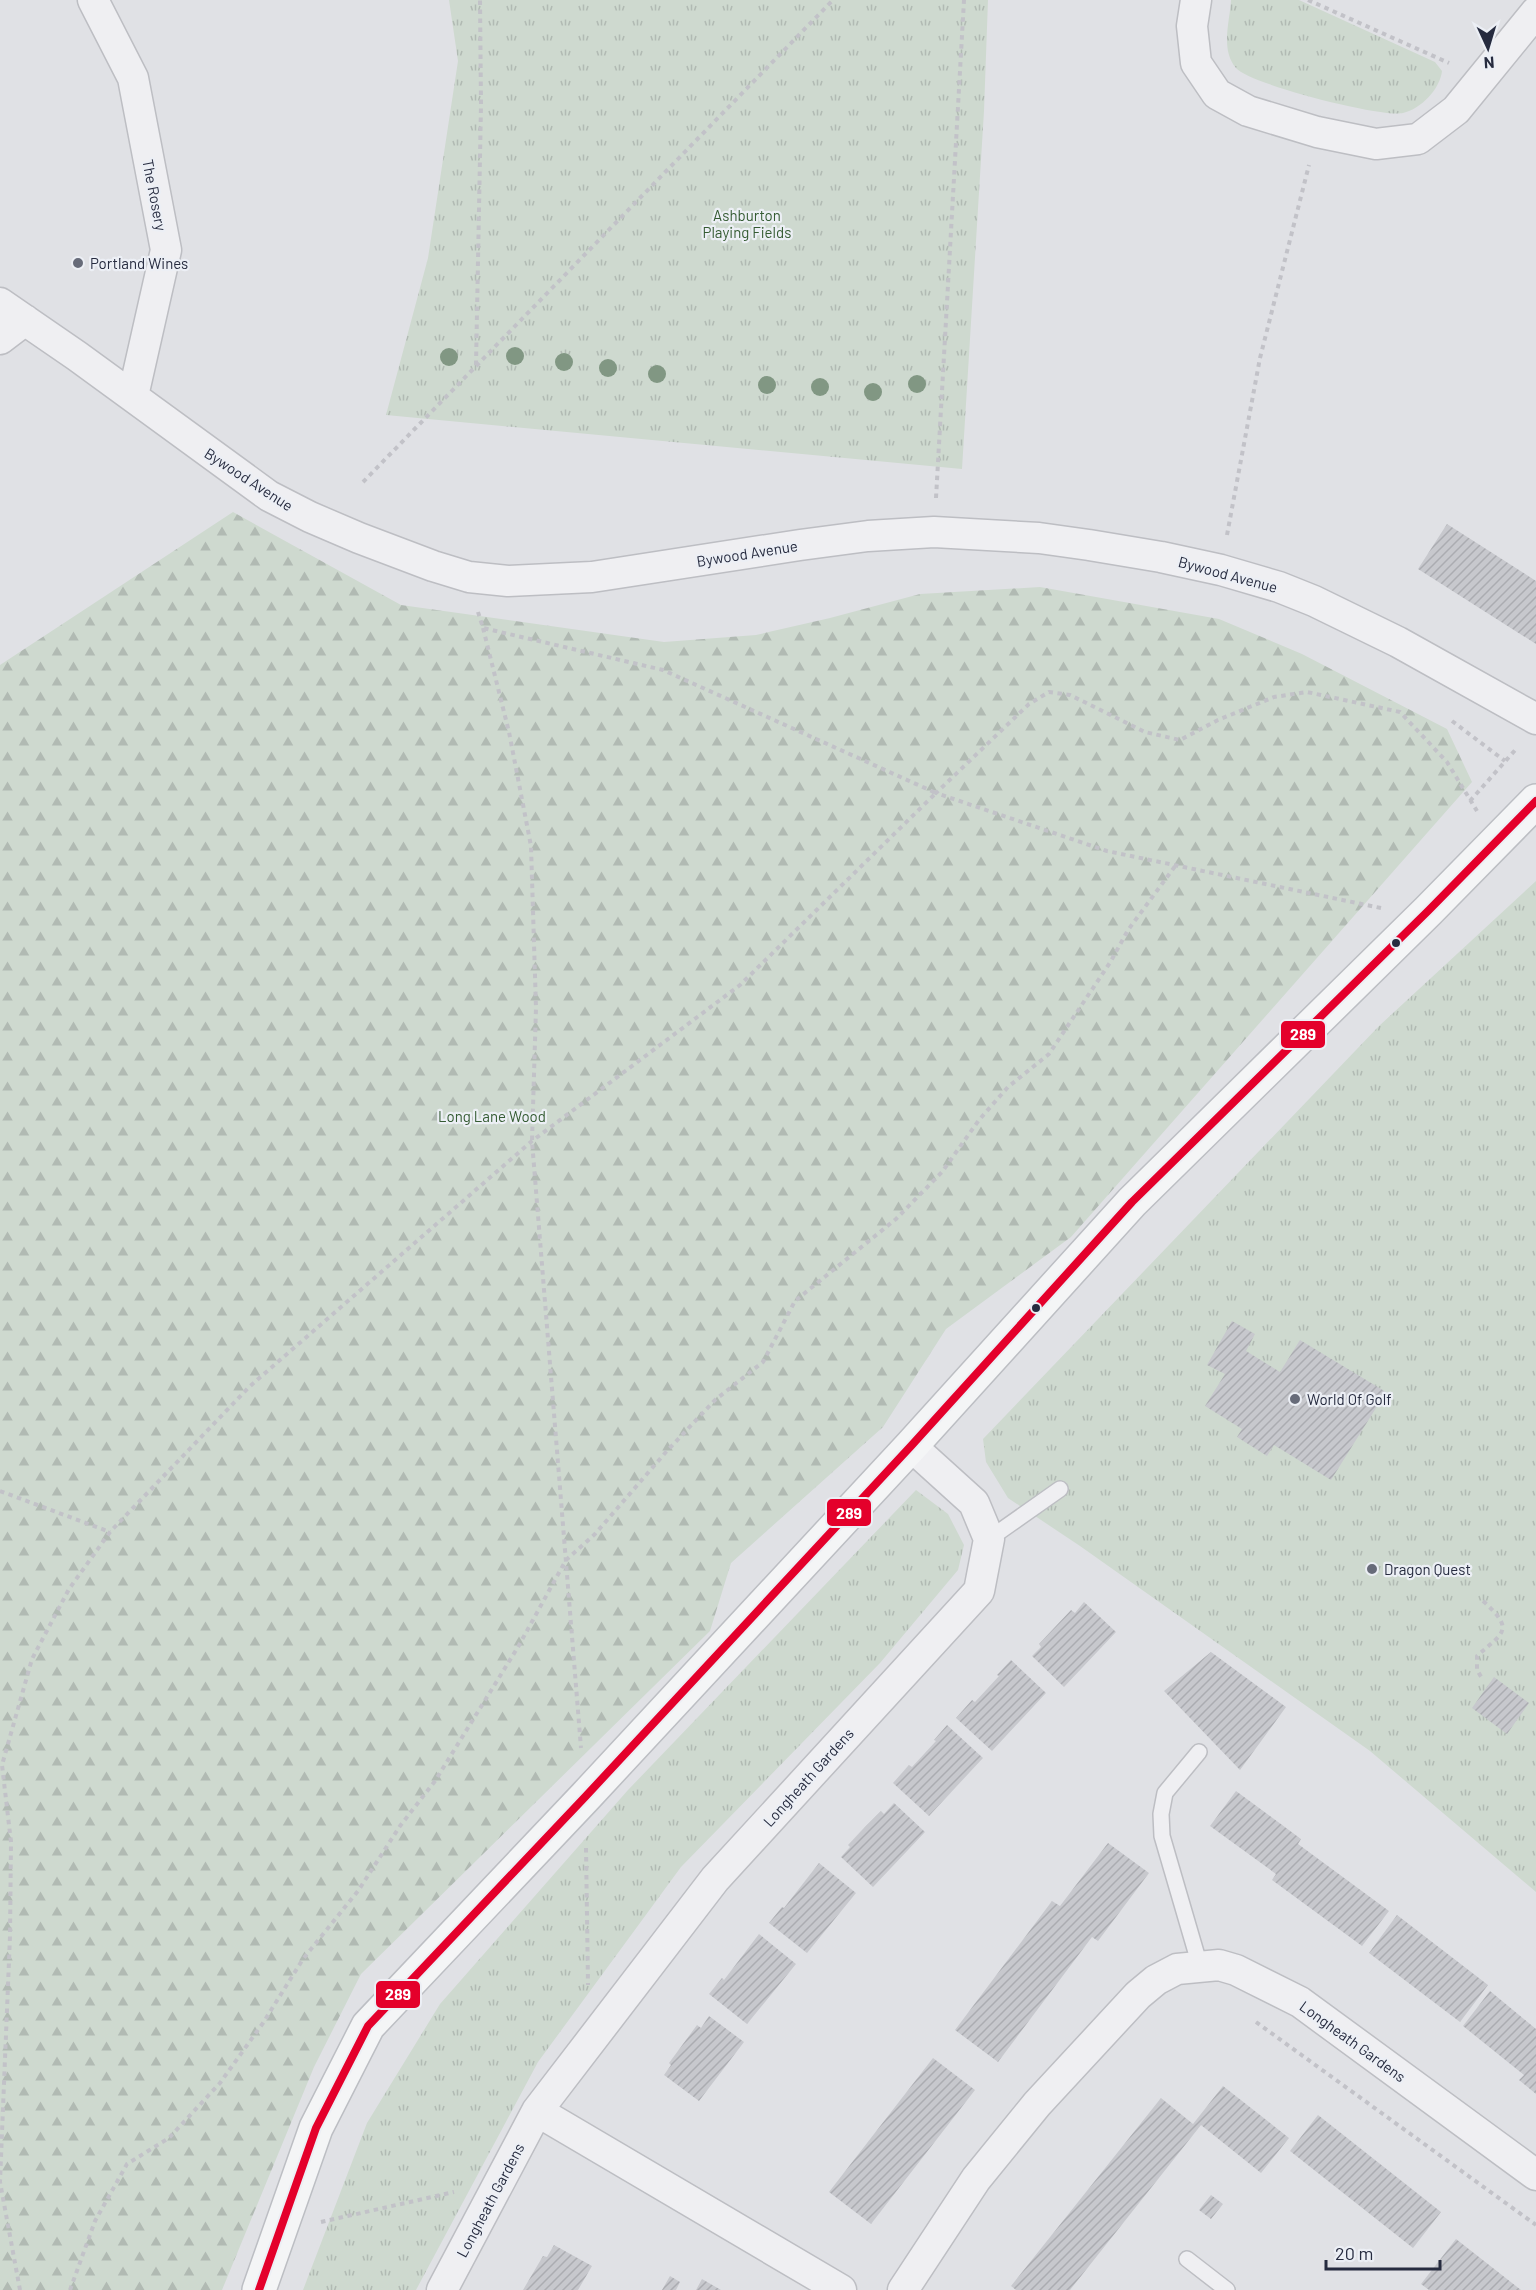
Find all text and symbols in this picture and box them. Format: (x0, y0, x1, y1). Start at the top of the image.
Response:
north arrow (1458, 18, 1518, 78)
text: N (1483, 54, 1495, 73)
street label: The Rosery (139, 158, 171, 233)
park label: Ashburton Playing Fields (703, 206, 791, 241)
place label: Portland Wines (90, 254, 188, 272)
marker: Portland Wines (71, 256, 85, 270)
street label: Bywood Avenue (201, 444, 297, 514)
street label: Bywood Avenue (695, 536, 799, 570)
street label: Bywood Avenue (1176, 552, 1280, 596)
unlabelled marker (1390, 937, 1402, 949)
line badge: 289 (1280, 1020, 1326, 1049)
text: 289 (1290, 1024, 1316, 1043)
park label: Long Lane Wood (438, 1107, 546, 1125)
unlabelled marker (1030, 1302, 1042, 1314)
place label: World Of Golf (1307, 1390, 1392, 1408)
marker: World Of Golf (1288, 1392, 1302, 1406)
line badge: 289 (826, 1498, 872, 1527)
text: 289 (836, 1503, 862, 1522)
place label: Dragon Quest (1384, 1560, 1471, 1578)
marker: Dragon Quest (1365, 1562, 1379, 1576)
street label: Longheath Gardens (759, 1724, 857, 1830)
line badge: 289 (375, 1980, 421, 2009)
text: 289 (385, 1984, 411, 2003)
street label: Longheath Gardens (1297, 1997, 1409, 2085)
street label: Longheath Gardens (452, 2140, 528, 2260)
scale bar (1326, 2233, 1440, 2271)
text: 20 m (1335, 2242, 1373, 2264)

